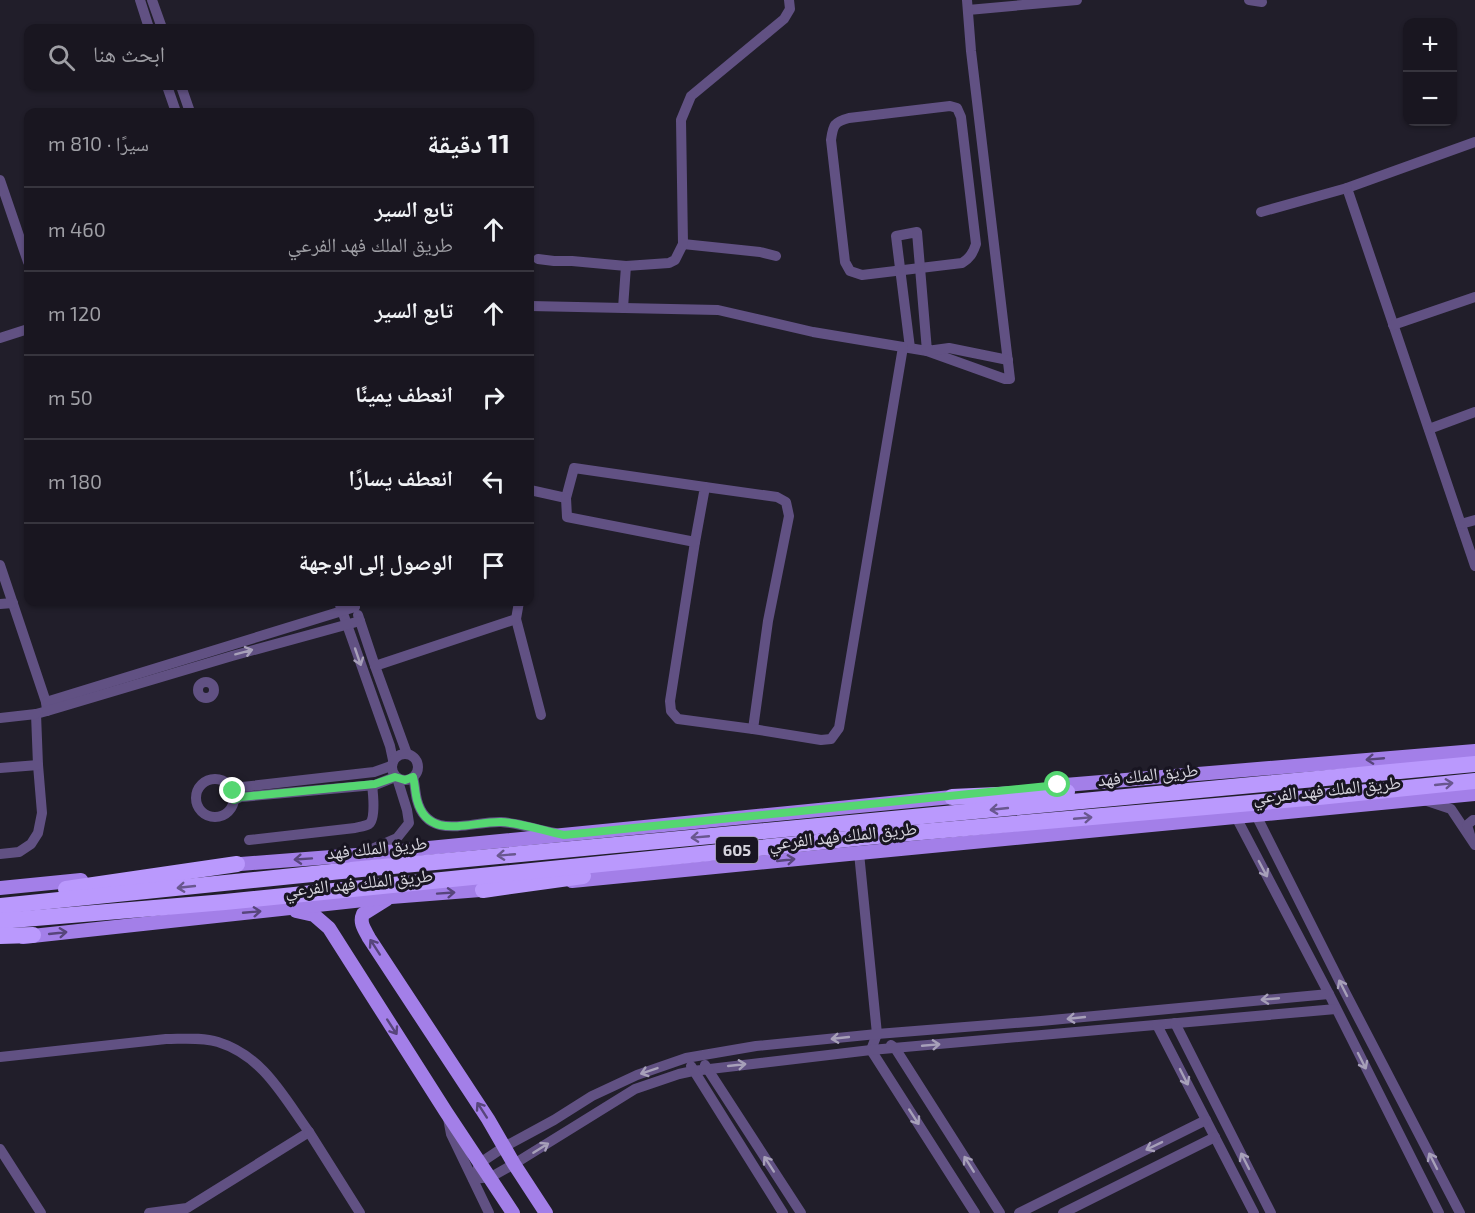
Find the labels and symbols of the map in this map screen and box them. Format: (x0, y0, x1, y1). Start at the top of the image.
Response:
one-way arrow (234, 646, 253, 658)
one-way arrow (354, 647, 365, 666)
one-way arrow (1365, 754, 1385, 765)
street label: طريق الملك فهد (1096, 758, 1199, 791)
street label: طريق الملك فهد الفرعي (1252, 770, 1403, 812)
route start (1044, 771, 1070, 797)
route end (219, 777, 245, 803)
one-way arrow (1434, 778, 1453, 789)
one-way arrow (989, 804, 1009, 815)
one-way arrow (1072, 812, 1092, 823)
street label: طريق الملك فهد الفرعي (768, 816, 919, 858)
street label: طريق الملك فهد (325, 831, 428, 864)
one-way arrow (690, 832, 710, 843)
road number: 605 (716, 837, 758, 863)
one-way arrow (496, 850, 516, 861)
one-way arrow (293, 854, 313, 865)
one-way arrow (776, 854, 796, 865)
one-way arrow (1257, 860, 1269, 877)
street label: طريق الملك فهد الفرعي (284, 863, 435, 905)
one-way arrow (177, 882, 197, 893)
one-way arrow (436, 887, 455, 898)
one-way arrow (242, 906, 261, 917)
one-way arrow (48, 927, 67, 938)
one-way arrow (369, 939, 381, 956)
one-way arrow (1337, 979, 1348, 997)
one-way arrow (1261, 994, 1281, 1005)
one-way arrow (1067, 1013, 1087, 1024)
one-way arrow (386, 1018, 398, 1035)
one-way arrow (831, 1033, 851, 1044)
one-way arrow (920, 1039, 940, 1050)
one-way arrow (1356, 1052, 1368, 1070)
one-way arrow (726, 1060, 746, 1071)
one-way arrow (640, 1066, 659, 1077)
one-way arrow (1178, 1067, 1190, 1085)
one-way arrow (476, 1102, 488, 1118)
one-way arrow (908, 1109, 920, 1125)
one-way arrow (532, 1141, 549, 1153)
one-way arrow (1145, 1141, 1163, 1153)
one-way arrow (1239, 1152, 1250, 1170)
one-way arrow (1427, 1153, 1439, 1170)
one-way arrow (763, 1156, 775, 1173)
one-way arrow (962, 1156, 974, 1173)

